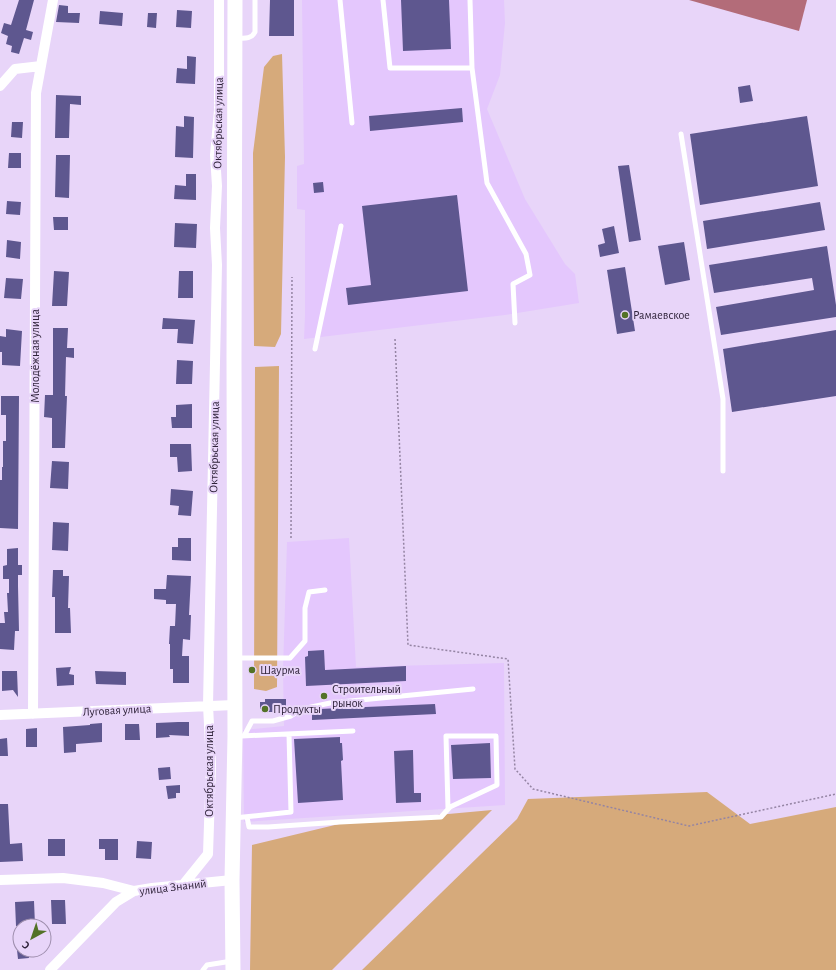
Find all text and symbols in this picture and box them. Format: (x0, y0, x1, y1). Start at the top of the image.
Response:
street label: Октябрьская улица (211, 76, 226, 169)
street label: Молодёжная улица (29, 309, 42, 403)
place label: Рамаевское (633, 309, 690, 321)
marker: Рамаевское (620, 310, 630, 320)
street label: Октябрьская улица (207, 400, 222, 493)
place label: Шаурма (260, 664, 301, 677)
marker: Шаурма (247, 665, 257, 675)
place label: Строительный рынок (332, 683, 401, 709)
marker: Строительный рынок (319, 691, 329, 701)
street label: Луговая улица (82, 702, 152, 719)
place label: Продукты (273, 703, 321, 716)
marker: Продукты (260, 704, 270, 714)
street label: Октябрьская улица (203, 725, 216, 817)
street label: улица Знаний (138, 877, 207, 898)
north arrow (12, 918, 52, 958)
text: С (20, 939, 32, 951)

